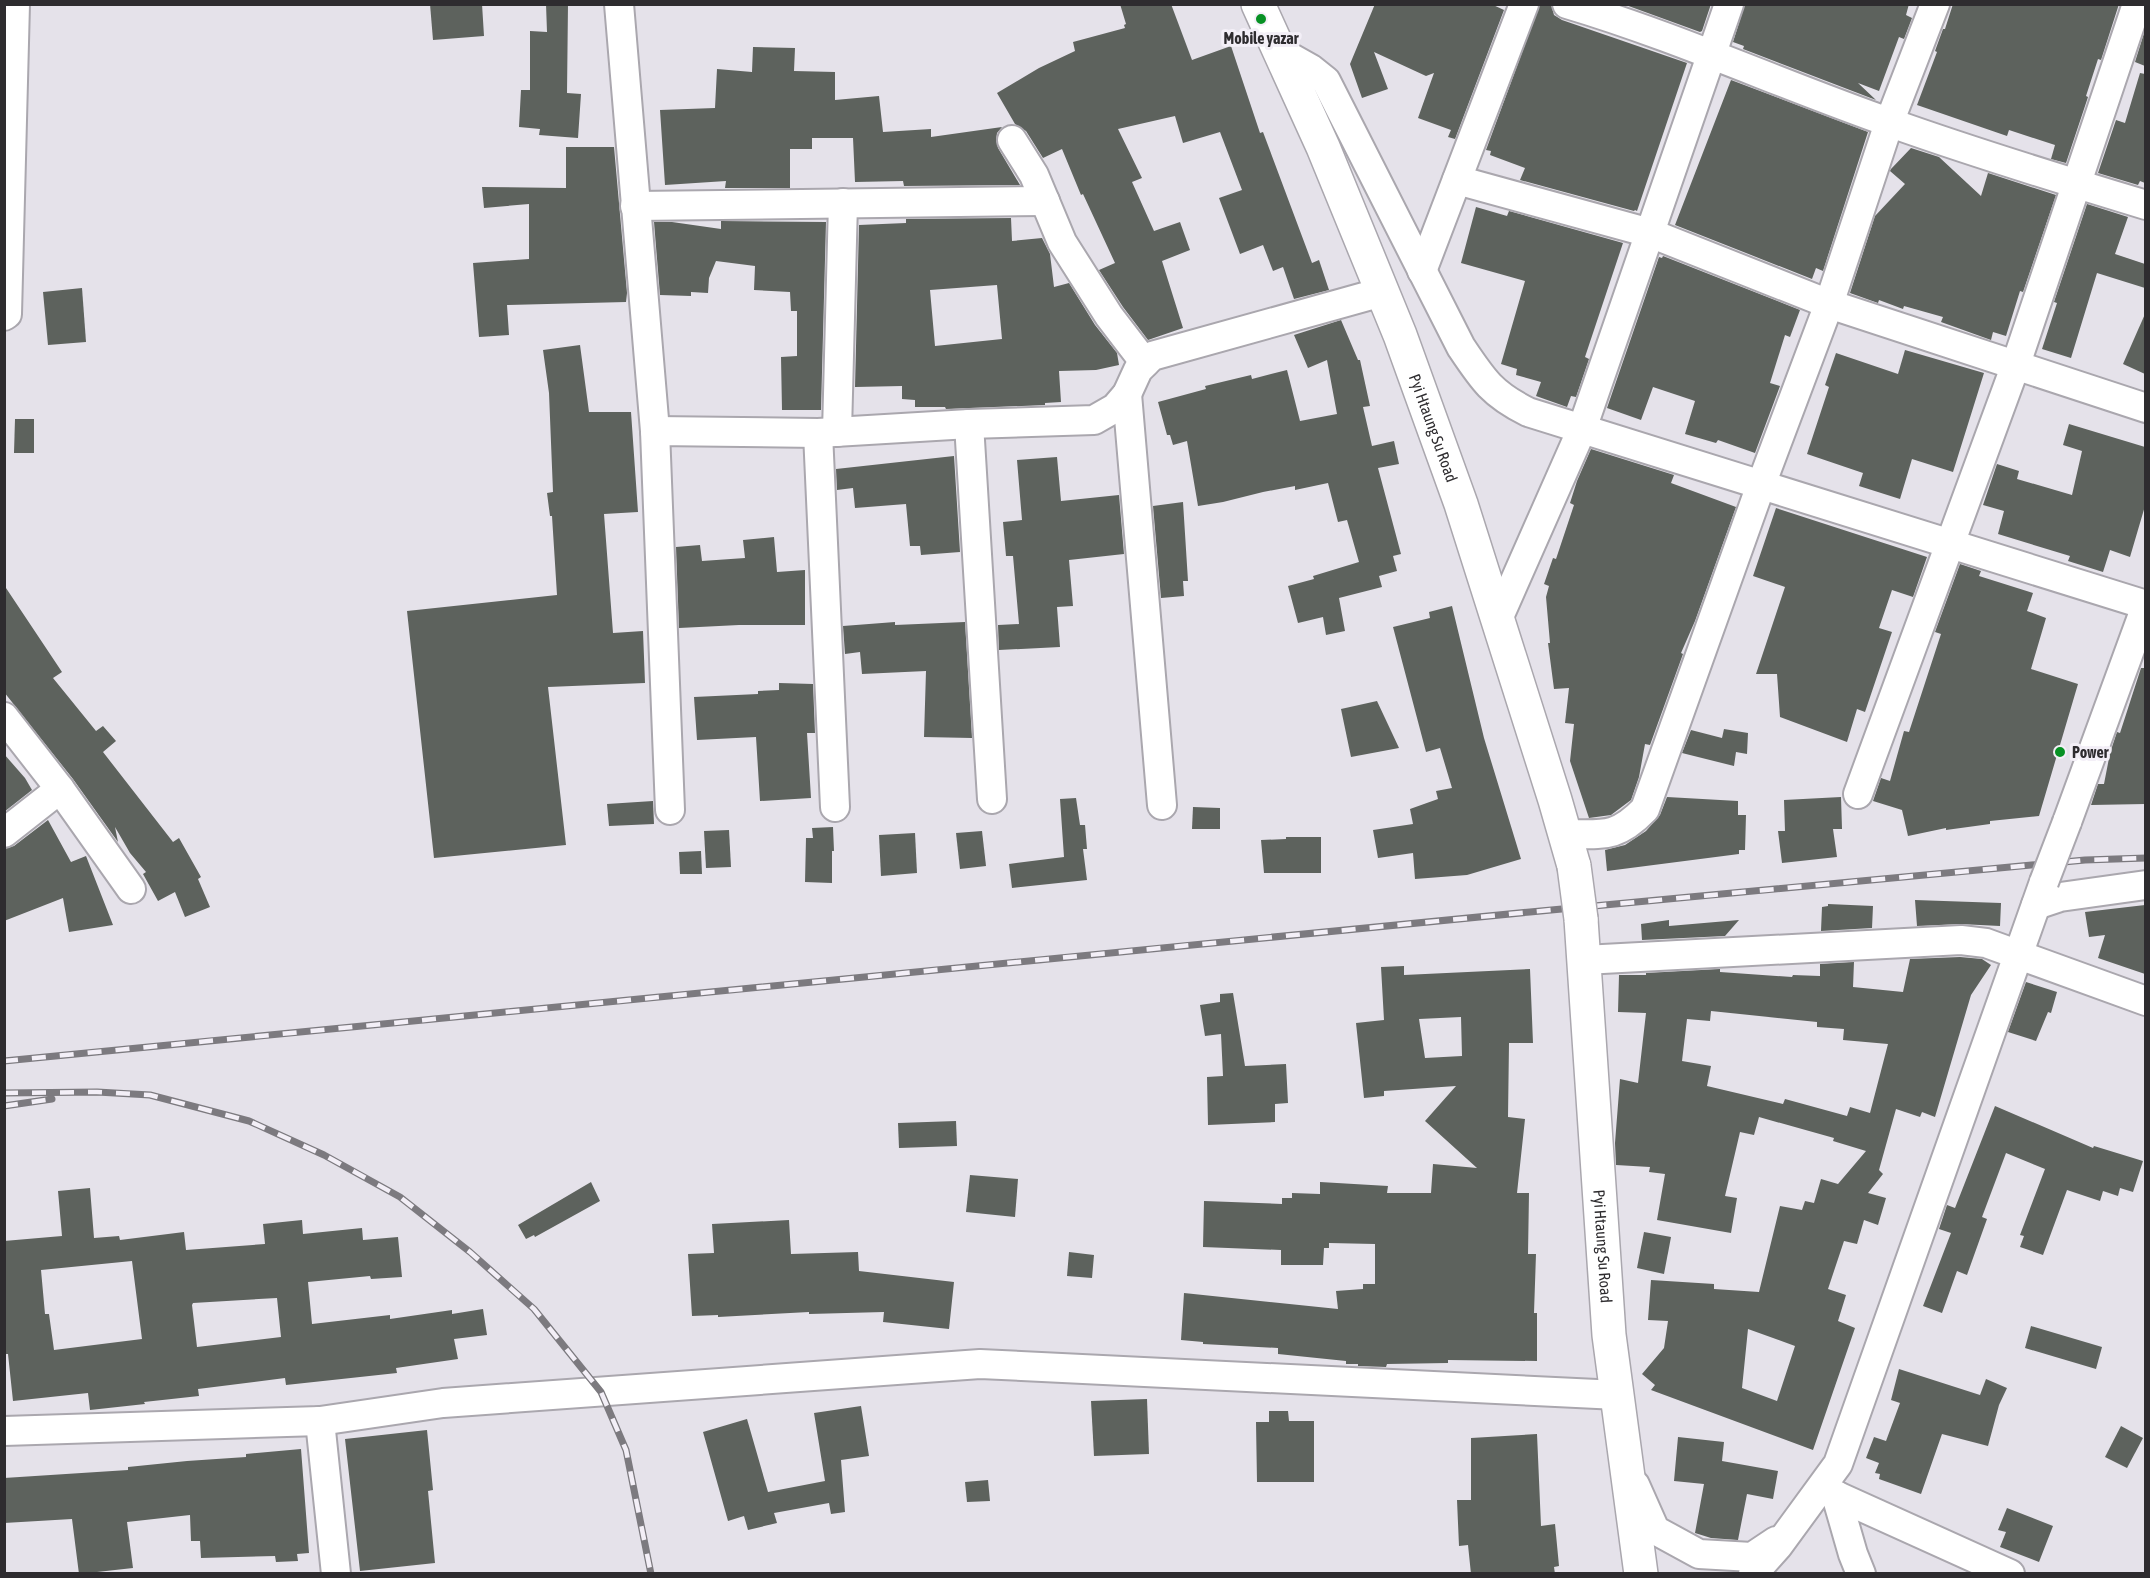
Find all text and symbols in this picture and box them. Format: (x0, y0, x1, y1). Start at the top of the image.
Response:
marker: Mobile yazar (1254, 12, 1268, 26)
place label: Mobile yazar (1224, 29, 1299, 47)
street label: Pyi Htaung Su Road (1406, 371, 1461, 484)
place label: Power (2072, 743, 2109, 761)
marker: Power (2053, 745, 2067, 759)
street label: Pyi Htaung Su Road (1590, 1189, 1616, 1304)

